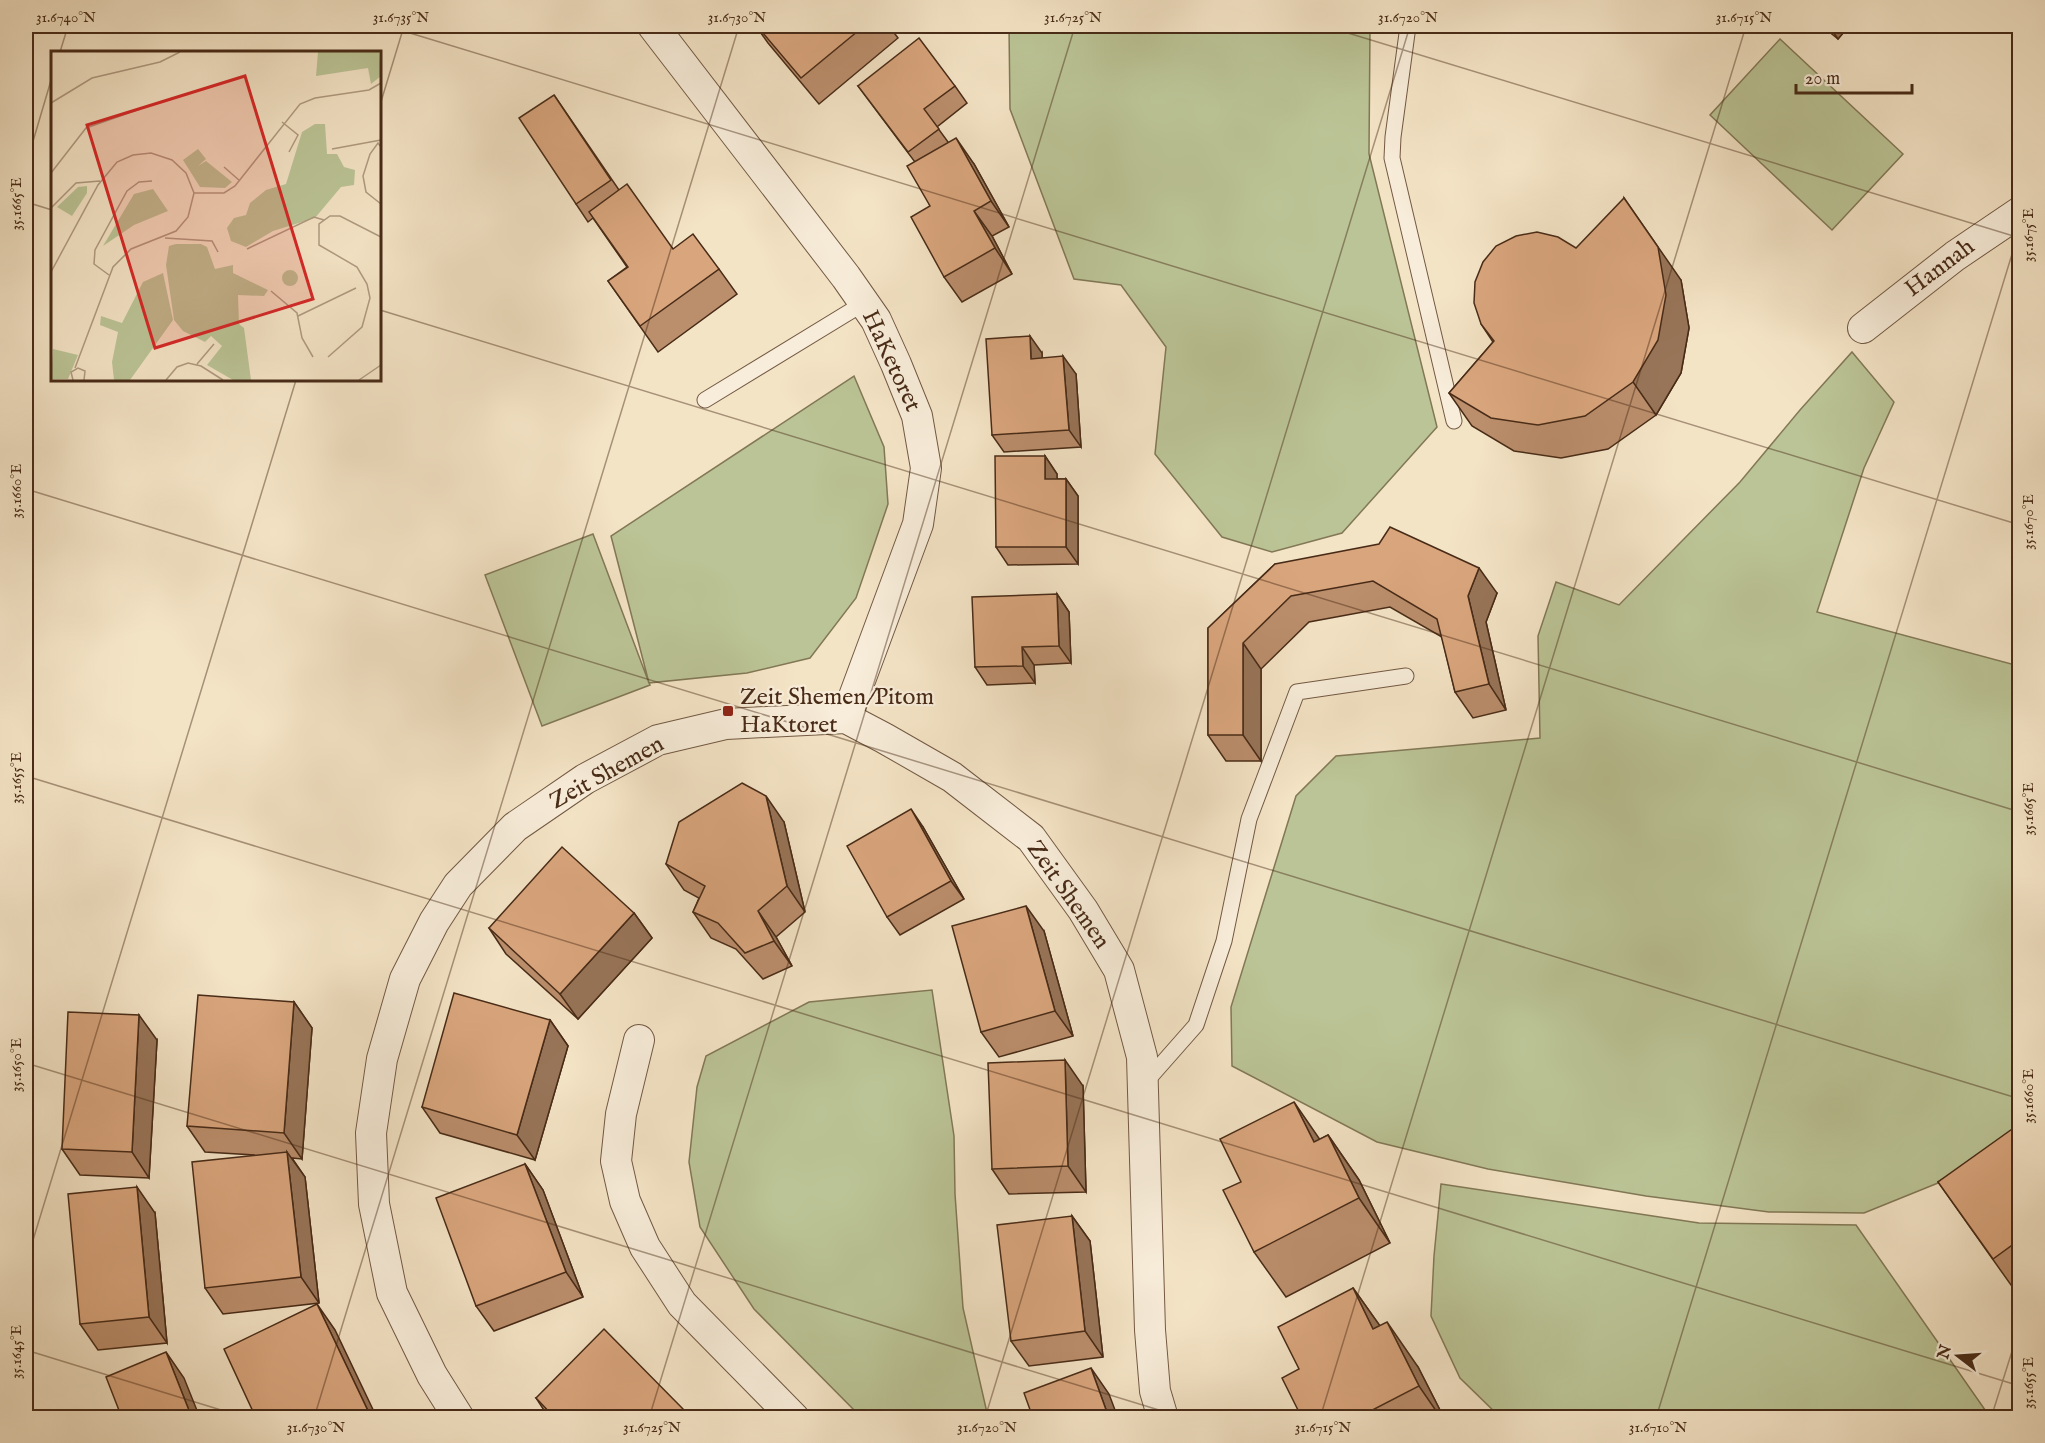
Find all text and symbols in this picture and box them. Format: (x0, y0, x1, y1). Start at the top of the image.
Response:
text: 31.6740°N (36, 8, 96, 27)
text: 31.6735°N (373, 8, 429, 27)
text: 31.6730°N (708, 8, 766, 27)
text: 31.6725°N (1044, 8, 1102, 27)
text: 31.6720°N (1378, 8, 1438, 27)
text: 31.6715°N (1716, 8, 1772, 27)
inset map (51, 51, 381, 381)
scale bar (1796, 57, 1912, 95)
text: 20 m (1805, 68, 1840, 91)
text: 35.1665°E (7, 177, 26, 231)
text: 35.1675°E (2019, 208, 2038, 262)
street label: Hannah (1899, 232, 1981, 304)
street label: HaKetoret (854, 305, 928, 417)
text: 35.1660°E (7, 463, 26, 519)
text: 35.1670°E (2019, 494, 2038, 550)
place label: Zeit Shemen/Pitom HaKtoret (740, 682, 934, 741)
marker: Zeit Shemen/Pitom HaKtoret (721, 704, 735, 718)
street label: Zeit Shemen (544, 729, 670, 817)
text: 35.1655°E (7, 752, 26, 804)
text: 35.1665°E (2019, 782, 2038, 836)
street label: Zeit Shemen (1019, 835, 1117, 956)
text: 35.1650°E (7, 1038, 26, 1092)
text: 35.1660°E (2019, 1068, 2038, 1124)
text: 35.1645°E (7, 1325, 26, 1379)
north arrow (1928, 1326, 1988, 1386)
text: N (1934, 1343, 1957, 1363)
text: 35.1655°E (2019, 1357, 2038, 1409)
text: 31.6730°N (287, 1418, 345, 1437)
text: 31.6725°N (623, 1418, 681, 1437)
text: 31.6720°N (957, 1418, 1017, 1437)
text: 31.6715°N (1295, 1418, 1351, 1437)
text: 31.6710°N (1629, 1418, 1687, 1437)

